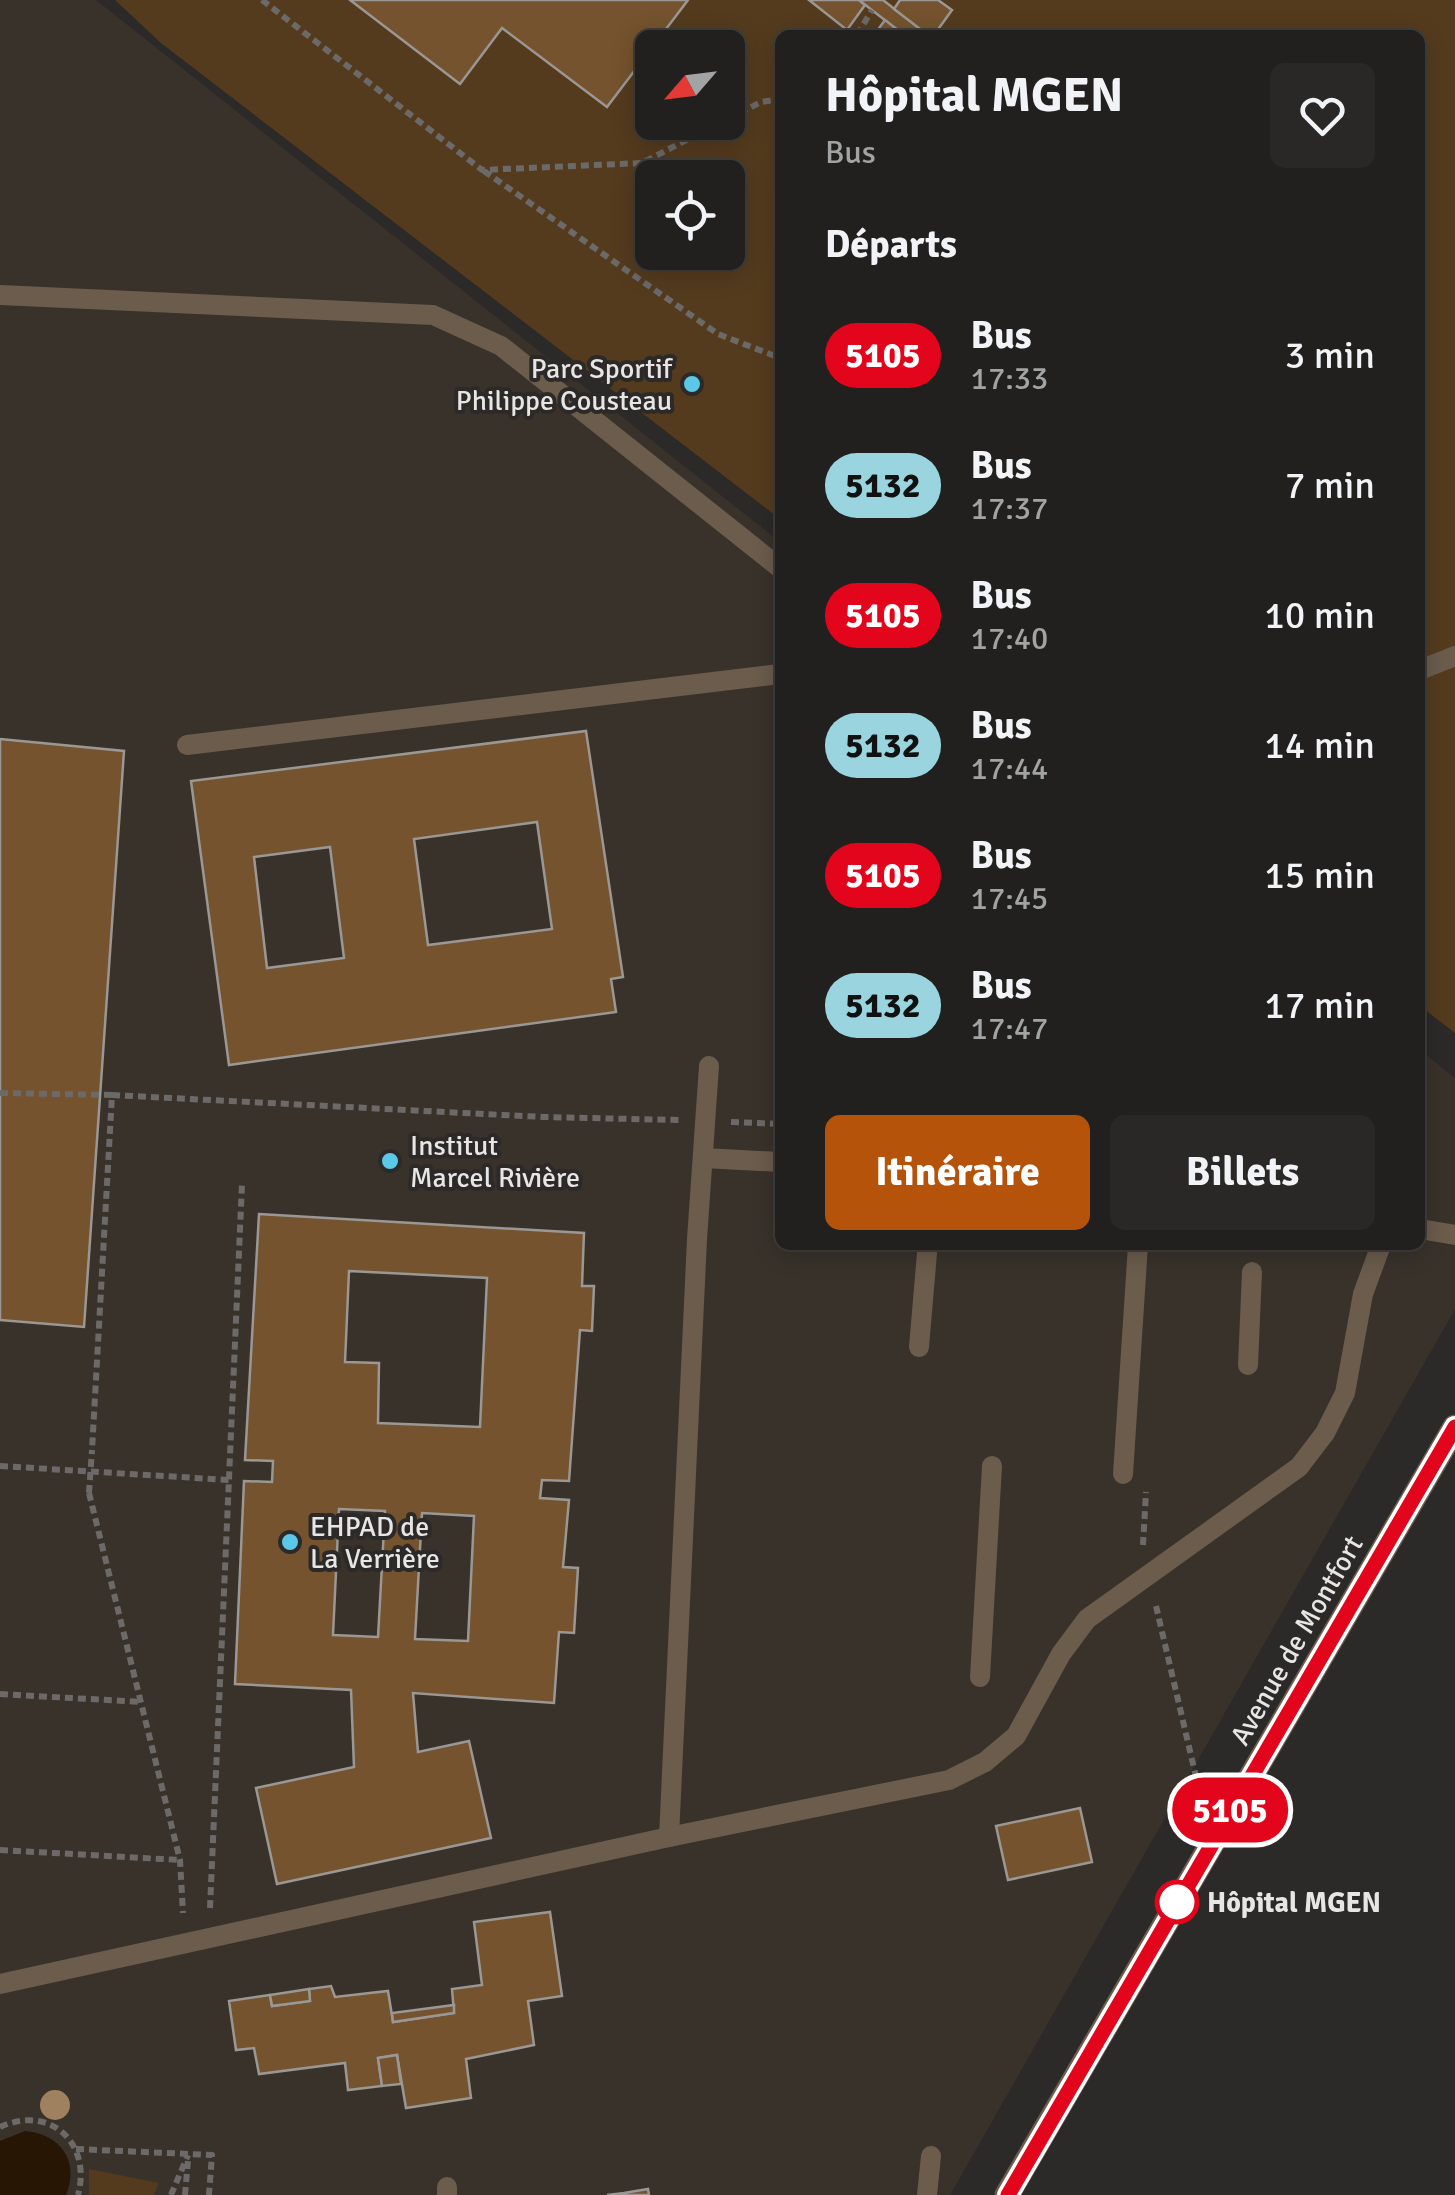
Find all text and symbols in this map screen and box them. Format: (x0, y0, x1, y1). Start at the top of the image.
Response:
north arrow (635, 30, 745, 140)
map controls (635, 30, 745, 270)
button: heart (1270, 63, 1375, 168)
text: Hôpital MGEN (825, 66, 1123, 125)
text: Bus (825, 133, 876, 172)
button: locate (635, 160, 745, 270)
text: Départs (825, 221, 957, 268)
text: Bus (971, 312, 1032, 359)
text: 3 min (1285, 332, 1375, 379)
text: 5105 (845, 334, 921, 377)
place label: Parc Sportif Philippe Cousteau (456, 352, 674, 418)
text: 17:33 (971, 359, 1048, 398)
marker: Parc Sportif Philippe Cousteau (681, 373, 703, 395)
text: Bus (971, 442, 1032, 489)
text: 7 min (1285, 462, 1375, 509)
text: 5132 (845, 464, 921, 507)
text: 17:37 (971, 489, 1048, 528)
text: Bus (971, 572, 1032, 619)
text: 10 min (1264, 592, 1375, 639)
text: 5105 (845, 594, 921, 637)
text: 17:40 (971, 619, 1048, 658)
text: Bus (971, 702, 1032, 749)
text: 14 min (1264, 722, 1375, 769)
text: 5132 (845, 724, 921, 767)
text: 17:44 (971, 749, 1048, 788)
text: Bus (971, 832, 1032, 879)
text: 15 min (1264, 852, 1375, 899)
text: 5105 (845, 854, 921, 897)
text: 17:45 (971, 879, 1048, 918)
text: Bus (971, 962, 1032, 1009)
text: 17 min (1264, 982, 1375, 1029)
text: 5132 (845, 984, 921, 1027)
text: 17:47 (971, 1009, 1048, 1048)
button: Itinéraire (825, 1115, 1090, 1230)
button: Billets (1110, 1115, 1375, 1230)
place label: Institut Marcel Rivière (410, 1129, 580, 1195)
marker: Institut Marcel Rivière (379, 1150, 401, 1172)
place label: EHPAD de La Verrière (310, 1510, 440, 1576)
street label: Avenue de Montfort (1223, 1530, 1371, 1751)
marker: EHPAD de La Verrière (279, 1531, 301, 1553)
line badge: 5105 (1160, 1778, 1300, 1842)
text: 5105 (1192, 1789, 1268, 1832)
marker: Hôpital MGEN (1156, 1881, 1198, 1923)
place label: Hôpital MGEN (1207, 1886, 1381, 1920)

